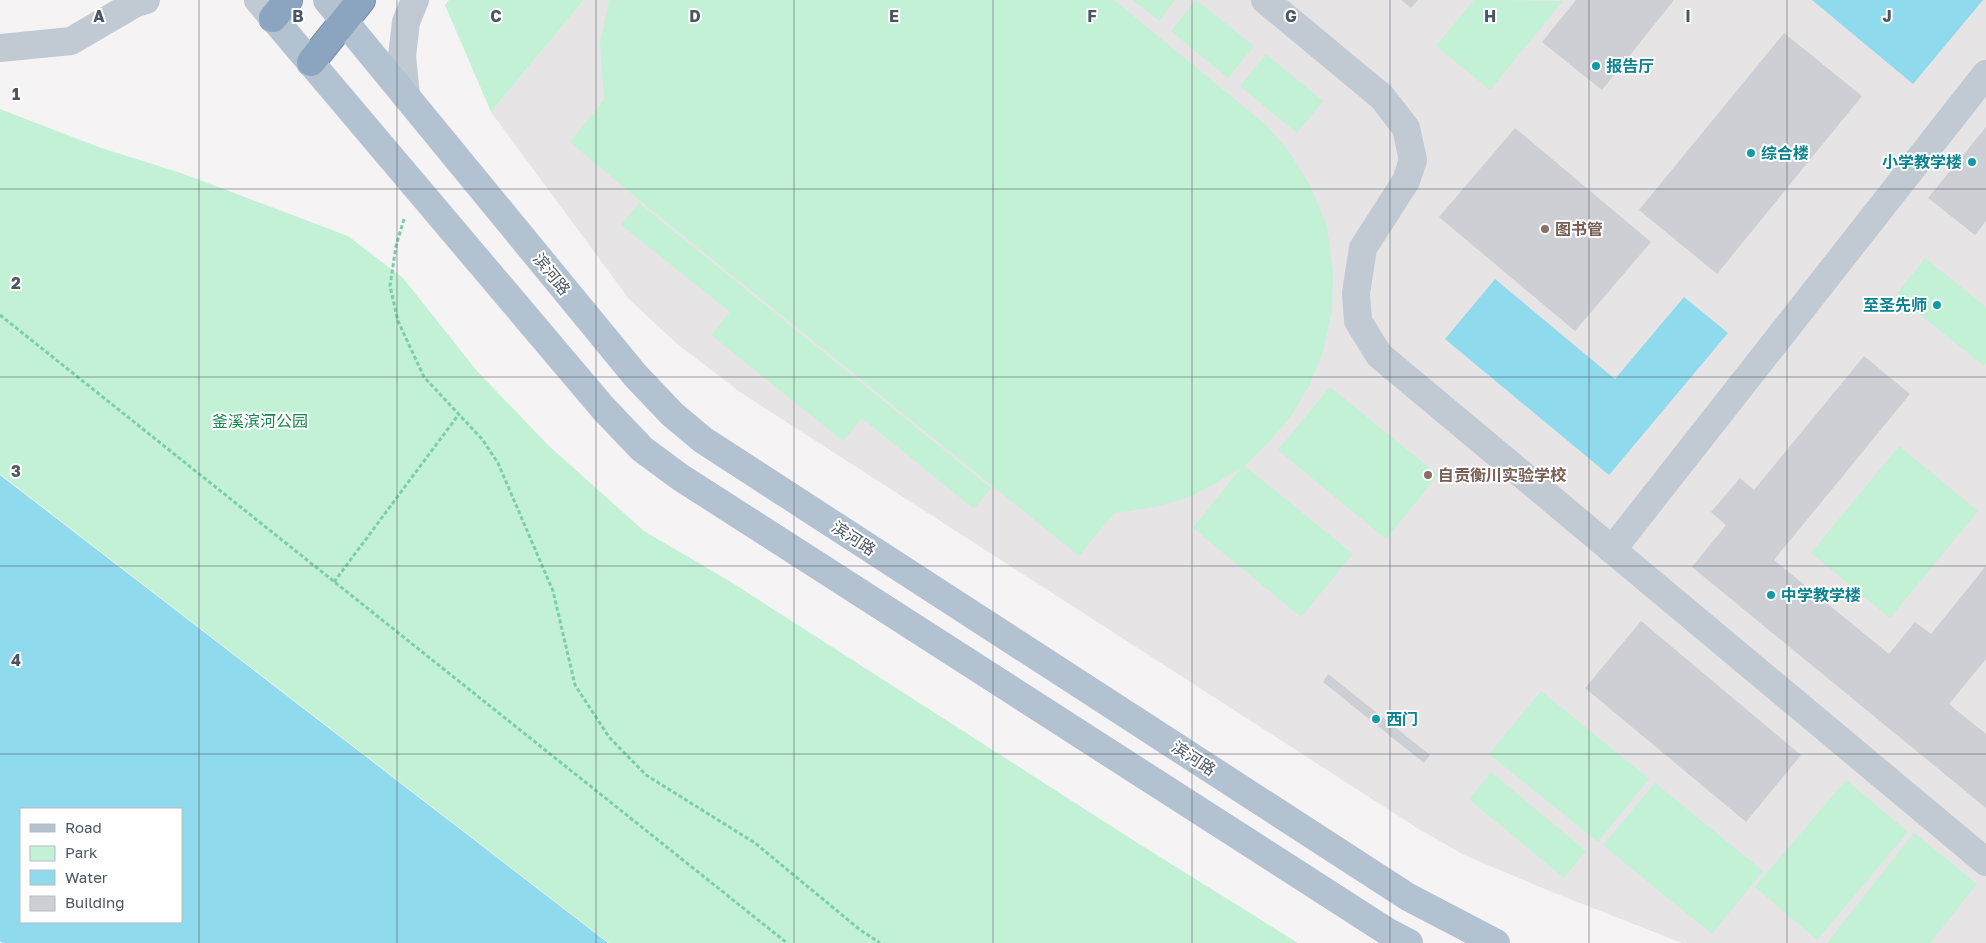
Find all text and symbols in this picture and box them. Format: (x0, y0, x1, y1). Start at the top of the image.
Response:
text: A (93, 6, 105, 26)
text: B (292, 6, 304, 26)
text: C (490, 6, 502, 26)
text: D (689, 6, 701, 26)
text: E (889, 6, 899, 26)
text: F (1087, 6, 1097, 26)
text: G (1285, 6, 1297, 26)
text: H (1484, 6, 1496, 26)
text: I (1685, 6, 1691, 26)
text: J (1882, 6, 1892, 26)
place label: 报告厅 (1606, 56, 1654, 76)
marker: 报告厅 (1590, 60, 1602, 72)
text: 1 (12, 84, 20, 104)
place label: 综合楼 (1761, 143, 1809, 163)
marker: 综合楼 (1745, 147, 1757, 159)
place label: 小学教学楼 (1882, 152, 1962, 172)
marker: 小学教学楼 (1966, 156, 1978, 168)
place label: 图书管 (1555, 219, 1603, 239)
marker: 图书管 (1539, 223, 1551, 235)
street label: 滨河路 (529, 249, 575, 299)
text: 2 (11, 273, 21, 293)
place label: 至圣先师 (1863, 295, 1927, 315)
marker: 至圣先师 (1931, 299, 1943, 311)
park label: 釜溪滨河公园 (212, 411, 308, 431)
text: 3 (11, 461, 21, 481)
place label: 自贡衡川实验学校 (1438, 465, 1567, 485)
marker: 自贡衡川实验学校 (1422, 469, 1434, 481)
street label: 滨河路 (828, 517, 880, 559)
place label: 中学教学楼 (1781, 585, 1861, 605)
marker: 中学教学楼 (1765, 589, 1777, 601)
text: 4 (11, 650, 21, 670)
place label: 西门 (1386, 709, 1418, 729)
marker: 西门 (1370, 713, 1382, 725)
street label: 滨河路 (1168, 737, 1220, 779)
legend (20, 808, 182, 923)
text: Road (65, 818, 102, 836)
text: Park (65, 843, 98, 861)
text: Water (65, 868, 108, 886)
text: Building (65, 893, 125, 911)

